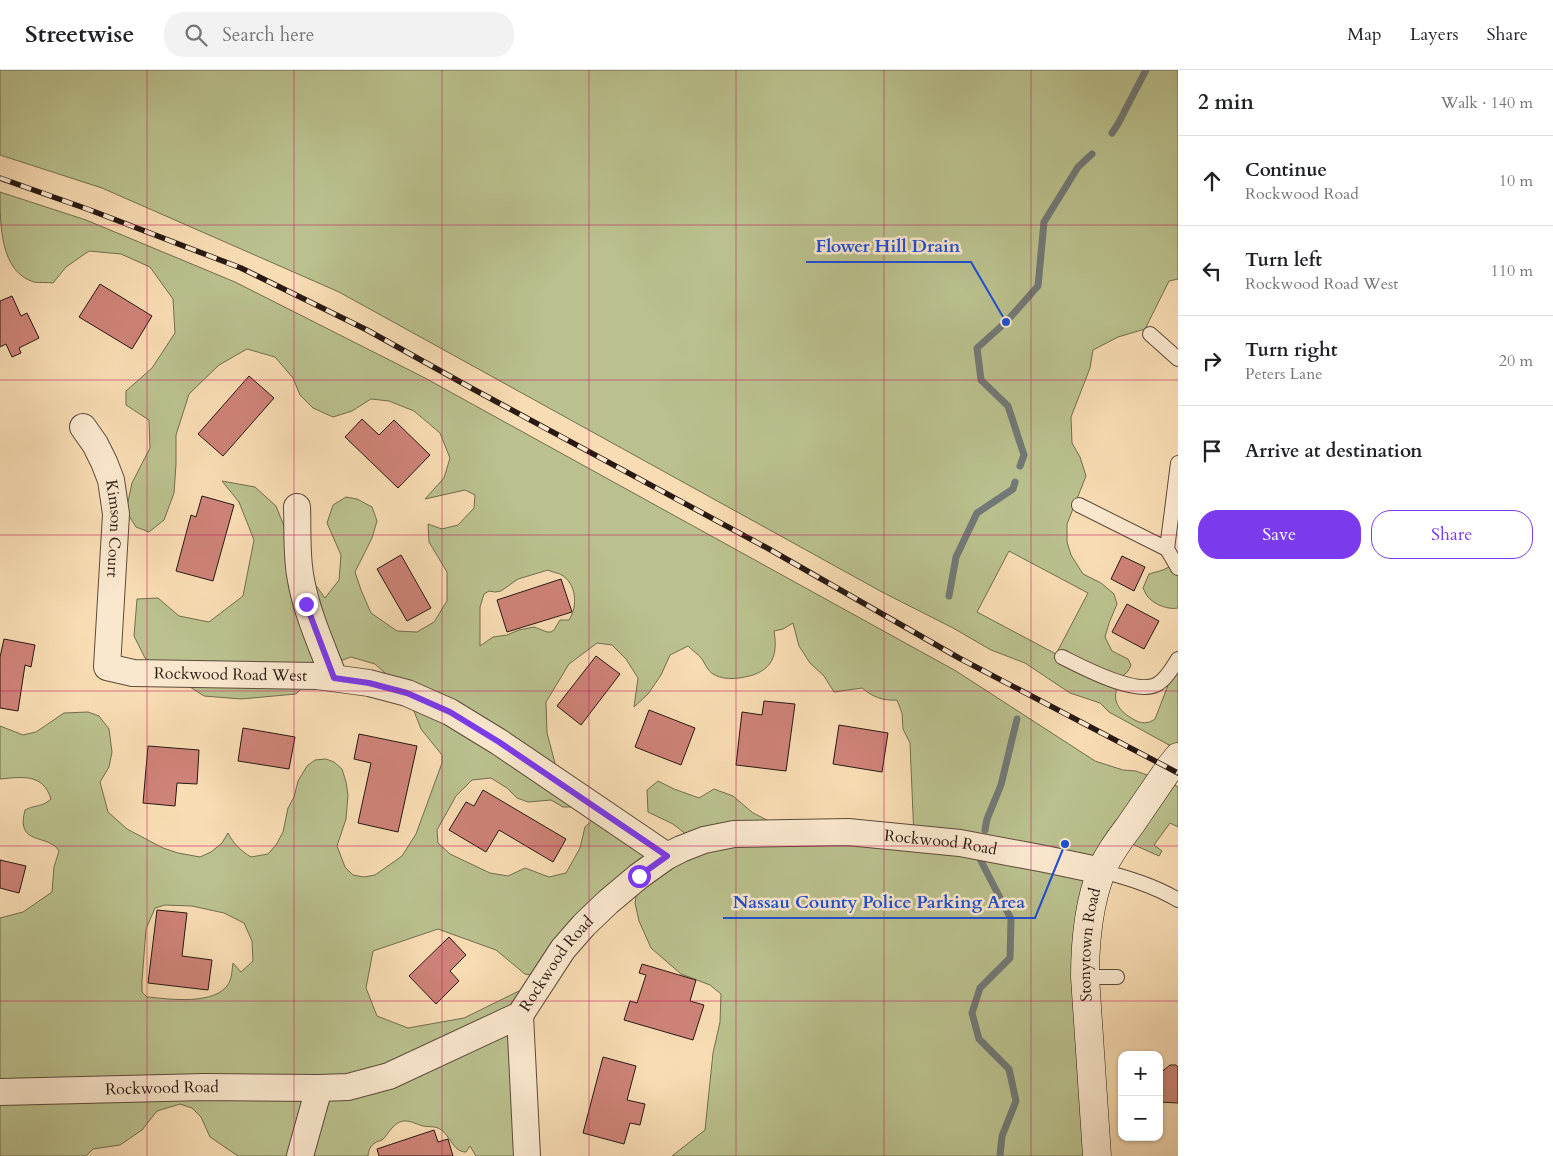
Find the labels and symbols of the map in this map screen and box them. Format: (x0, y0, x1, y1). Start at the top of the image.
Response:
callout: Flower Hill Drain (806, 229, 971, 262)
text: Flower Hill Drain (816, 234, 961, 259)
street label: Kimson Court (100, 478, 127, 578)
route end (295, 593, 318, 616)
street label: Rockwood Road West (154, 662, 307, 687)
street label: Rockwood Road (883, 825, 999, 861)
route start (628, 865, 651, 888)
callout: Nassau County Police Parking Area (723, 885, 1035, 918)
street label: Stonytown Road (1074, 885, 1106, 1002)
text: Nassau County Police Parking Area (733, 890, 1025, 915)
street label: Rockwood Road (514, 910, 599, 1016)
street label: Rockwood Road (105, 1076, 219, 1100)

